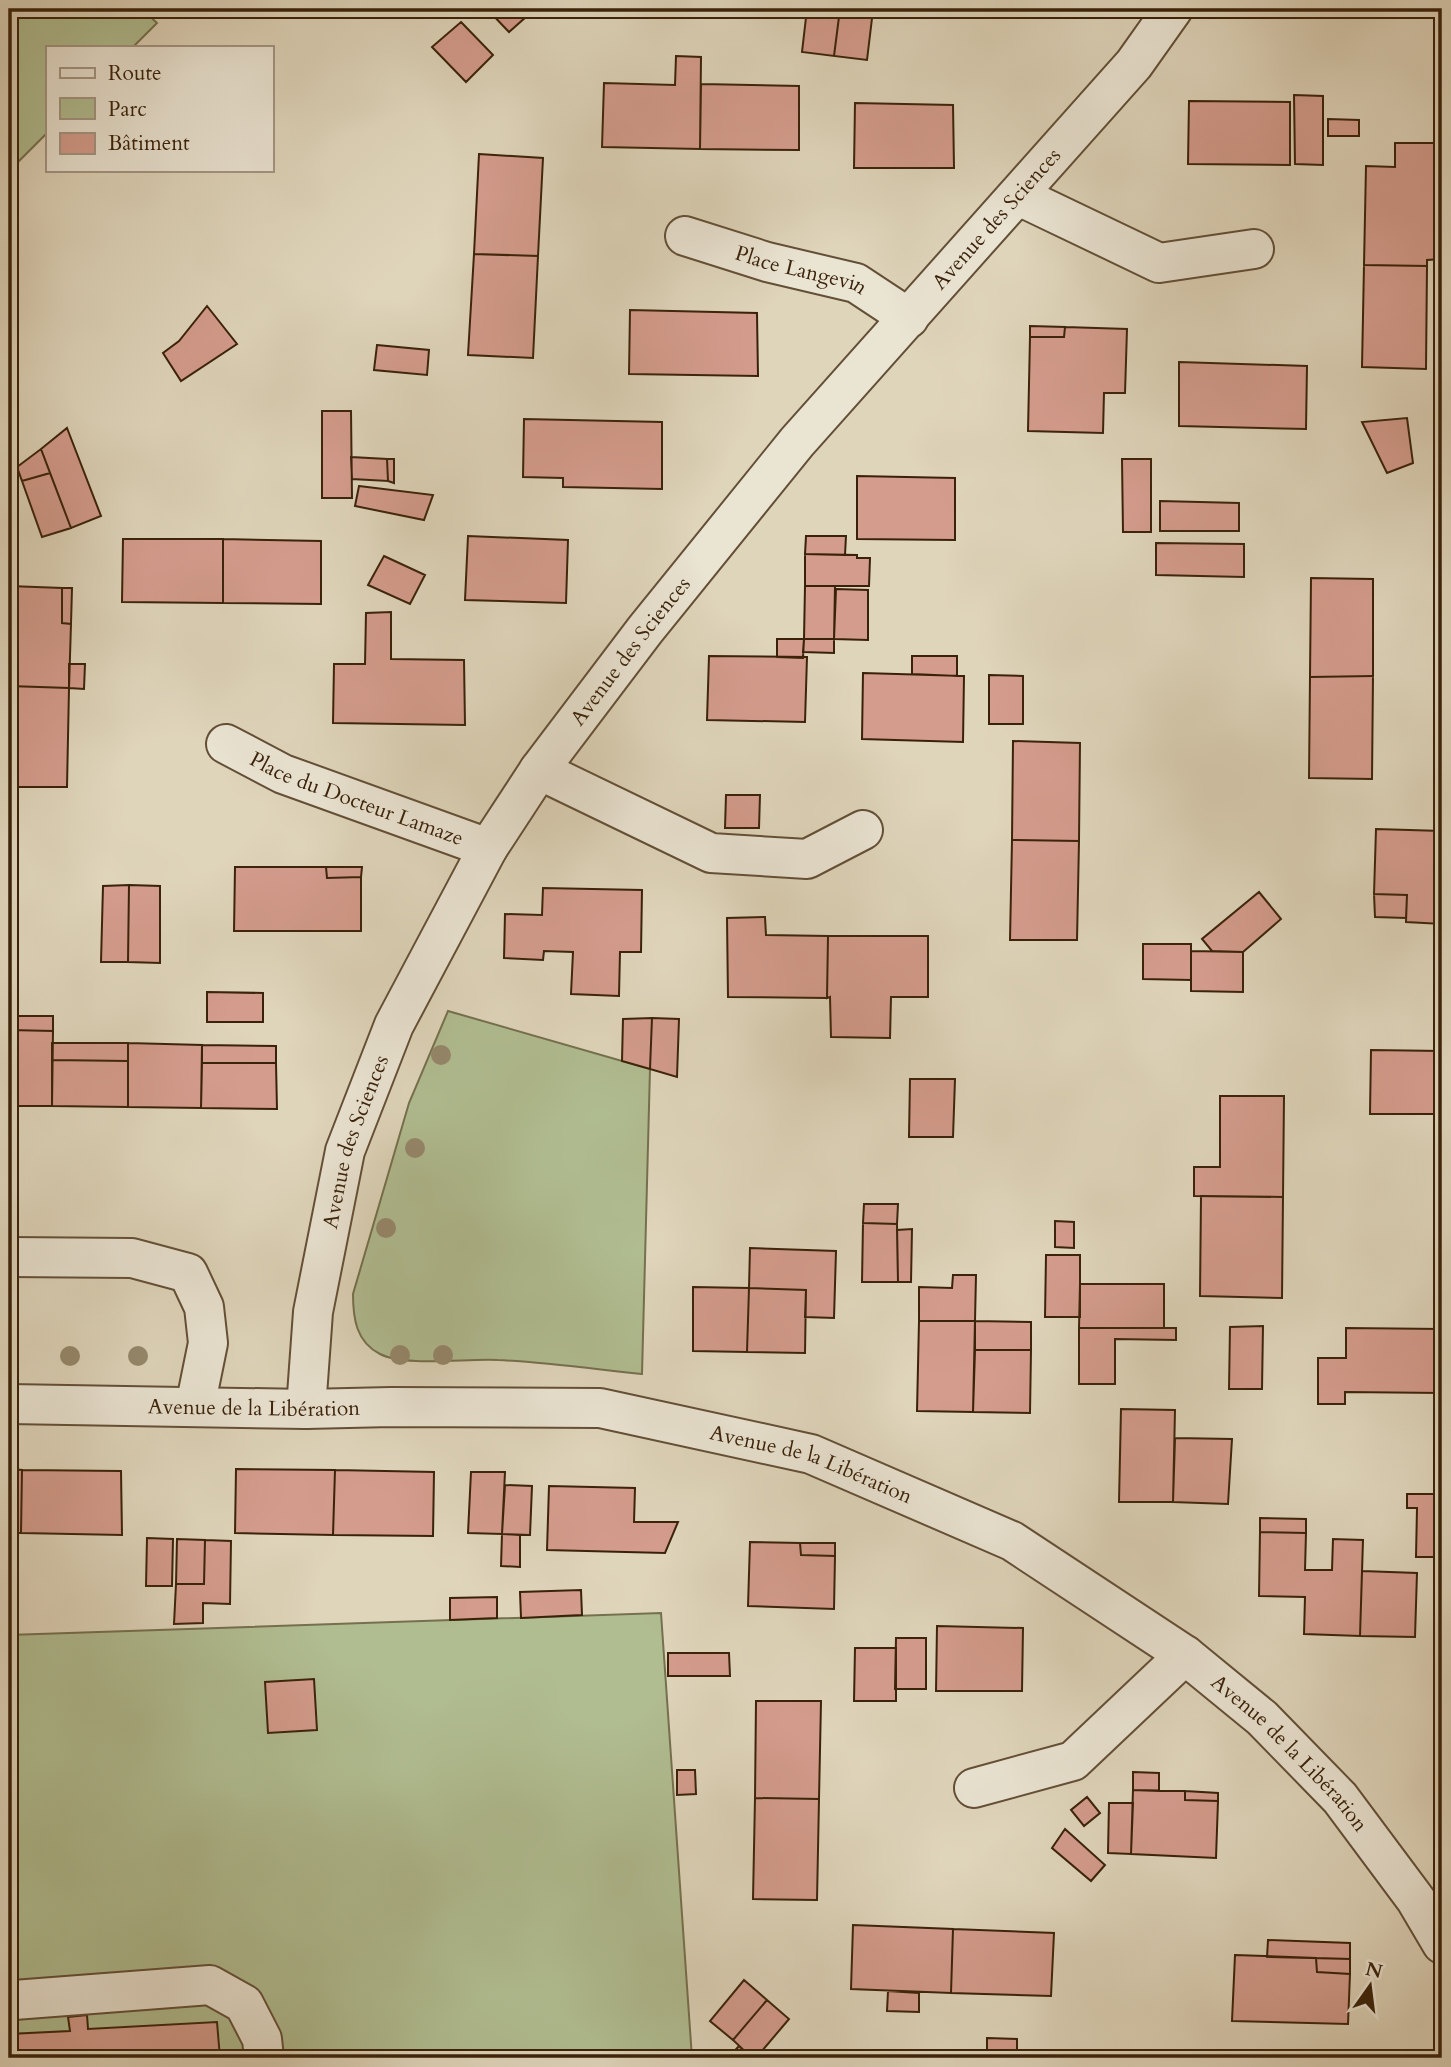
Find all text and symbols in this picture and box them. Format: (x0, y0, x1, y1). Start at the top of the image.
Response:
legend (46, 46, 273, 172)
text: Route (108, 59, 162, 88)
text: Parc (108, 95, 147, 124)
text: Bâtiment (108, 129, 190, 158)
street label: Avenue des Sciences (925, 141, 1067, 296)
street label: Place Langevin (732, 238, 873, 301)
street label: Avenue des Sciences (563, 571, 697, 731)
street label: Place du Docteur Lamaze (245, 745, 467, 852)
street label: Avenue des Sciences (315, 1051, 395, 1231)
street label: Avenue de la Libération (148, 1392, 360, 1424)
street label: Avenue de la Libération (707, 1418, 917, 1511)
street label: Avenue de la Libération (1205, 1668, 1375, 1838)
north arrow (1336, 1952, 1406, 2022)
text: N (1363, 1956, 1386, 1985)

